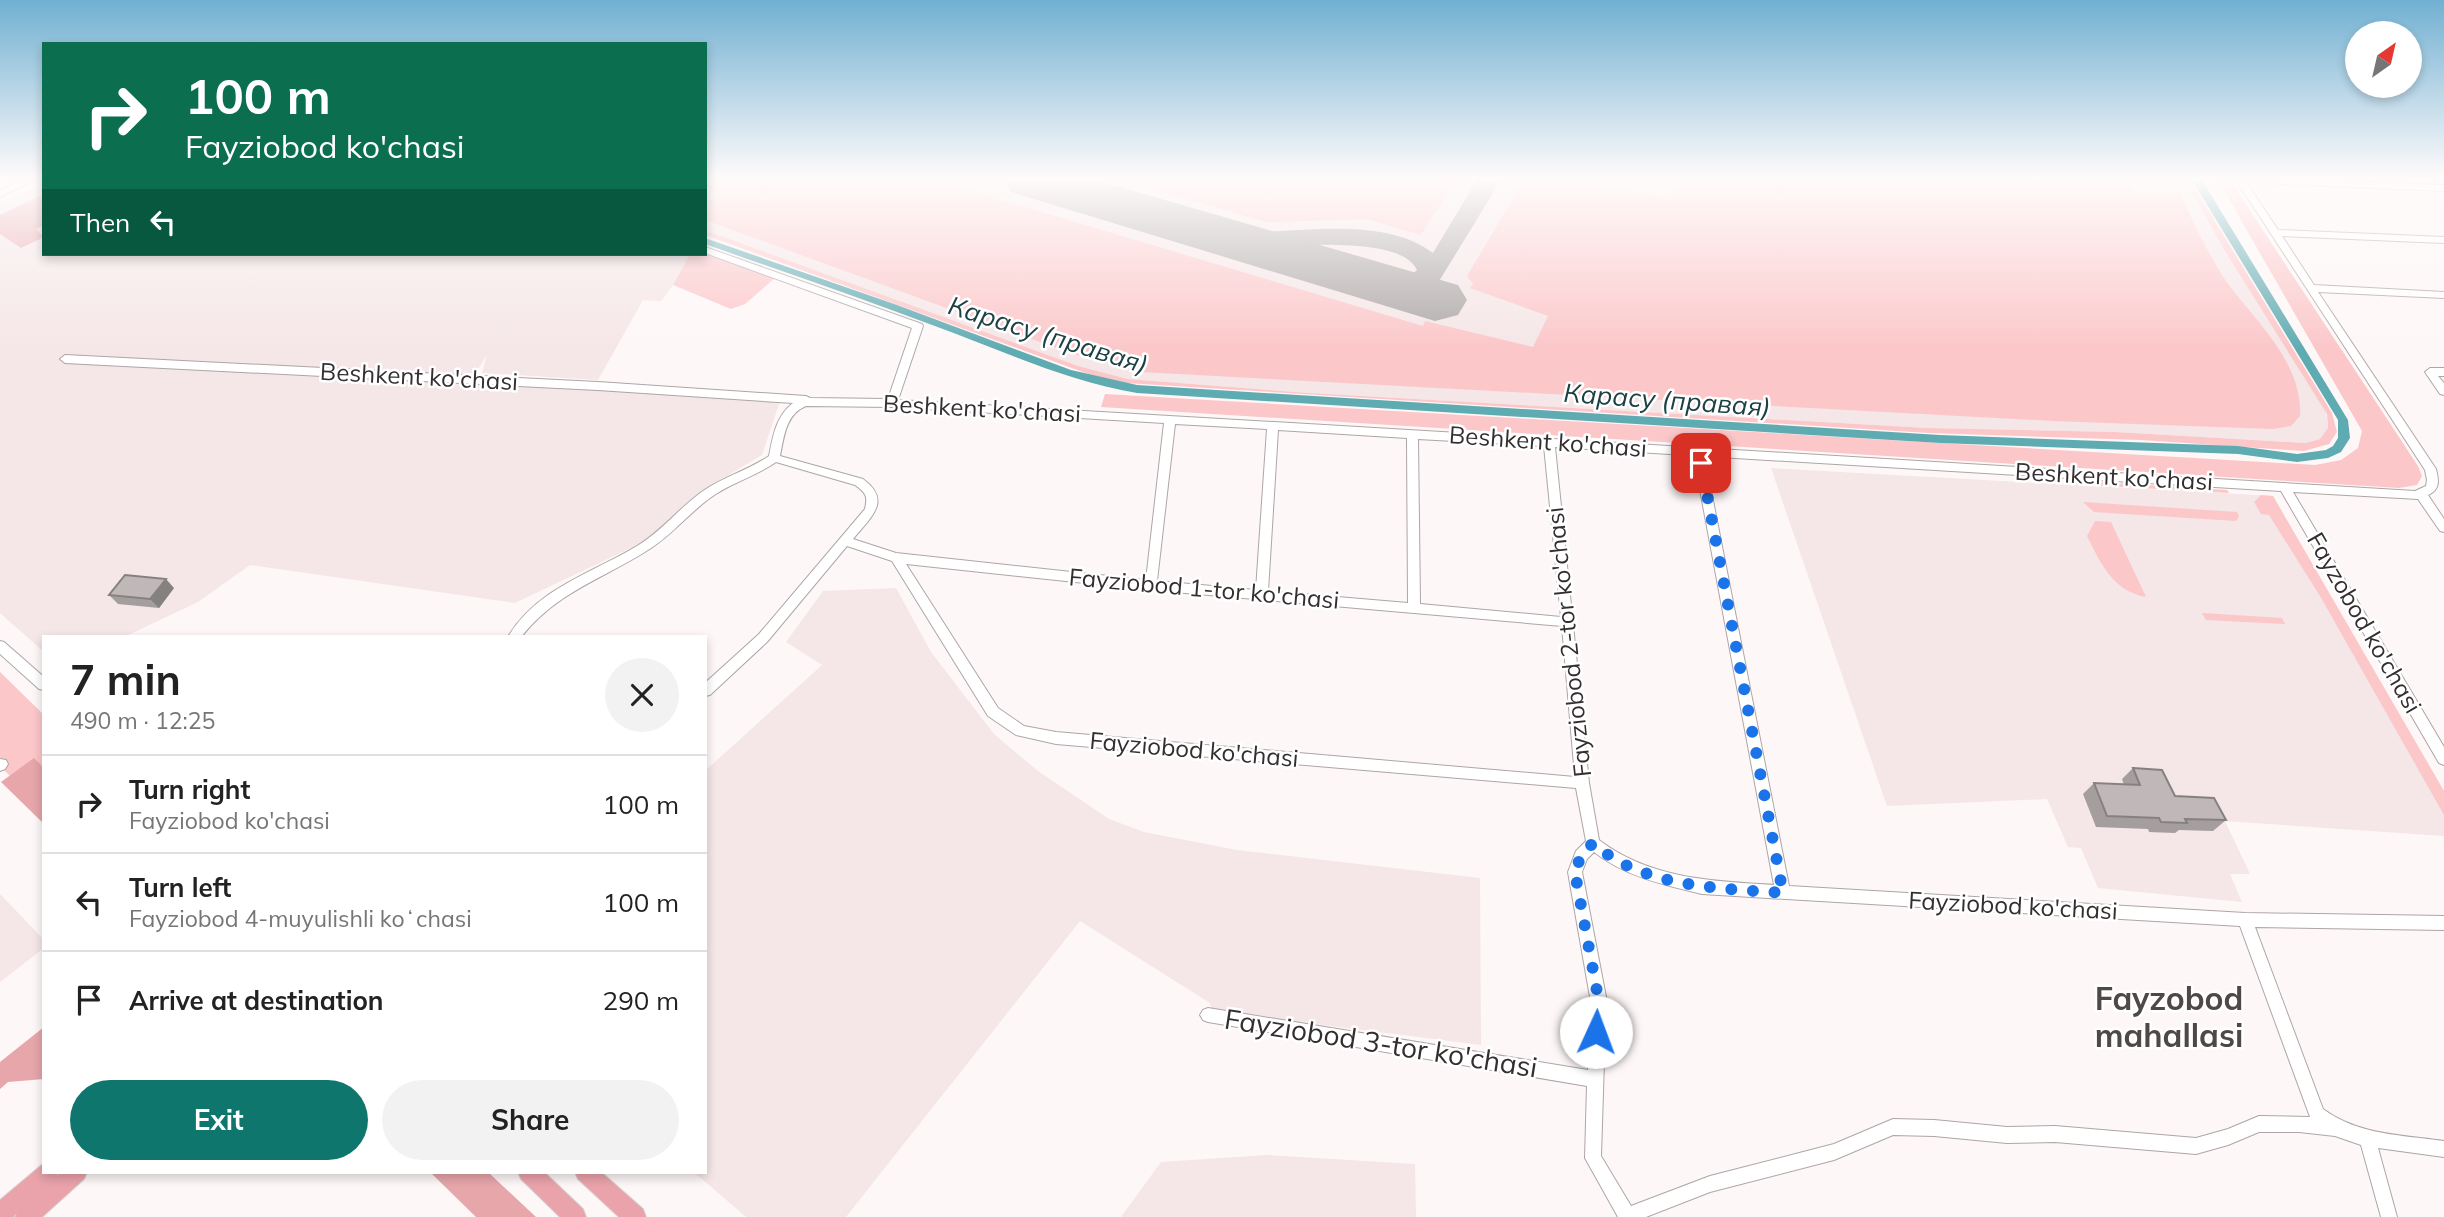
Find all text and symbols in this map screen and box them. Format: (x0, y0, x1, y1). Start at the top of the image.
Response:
north arrow (2345, 21, 2422, 98)
map controls (2345, 21, 2422, 98)
text: 100 m (185, 65, 331, 126)
icon: right (70, 70, 161, 161)
text: Fayziobod ko'chasi (185, 126, 464, 166)
icon: left (144, 203, 182, 241)
text: Then (70, 206, 130, 239)
water label: Карасу (правая) (944, 288, 1152, 381)
street label: Beshkent ko'chasi (319, 356, 519, 396)
water label: Карасу (правая) (1563, 376, 1771, 423)
street label: Beshkent ko'chasi (882, 388, 1082, 428)
street label: Beshkent ko'chasi (1448, 419, 1648, 463)
pin (1671, 433, 1731, 493)
icon: arrive (1682, 444, 1720, 482)
street label: Beshkent ko'chasi (2014, 456, 2214, 496)
street label: Fayziobod 2-tor ko'chasi (1539, 506, 1597, 779)
street label: Fayzobod ko'chasi (2301, 527, 2429, 718)
street label: Fayziobod 1-tor ko'chasi (1068, 561, 1340, 615)
text: 7 min (70, 653, 181, 706)
button: close (605, 658, 679, 732)
text: 490 m · 12:25 (70, 706, 215, 735)
street label: Fayziobod ko'chasi (1088, 725, 1300, 773)
text: Turn right (129, 773, 250, 806)
icon: right (70, 785, 108, 823)
text: 100 m (603, 788, 679, 821)
text: Fayziobod ko'chasi (129, 806, 330, 835)
text: Turn left (129, 871, 231, 904)
icon: left (70, 883, 108, 921)
street label: Fayziobod ko'chasi (1908, 885, 2118, 925)
text: 100 m (603, 886, 679, 919)
text: Fayziobod 4-muyulishli koʻchasi (129, 904, 472, 933)
district label: Fayzobod mahallasi (2095, 978, 2243, 1055)
icon: arrive (70, 981, 108, 1019)
text: Arrive at destination (129, 984, 384, 1017)
text: 290 m (603, 984, 679, 1017)
position arrow (1559, 995, 1633, 1069)
street label: Fayziobod 3-tor ko'chasi (1222, 1000, 1540, 1085)
button: Exit (70, 1080, 368, 1160)
button: Share (382, 1080, 679, 1160)

